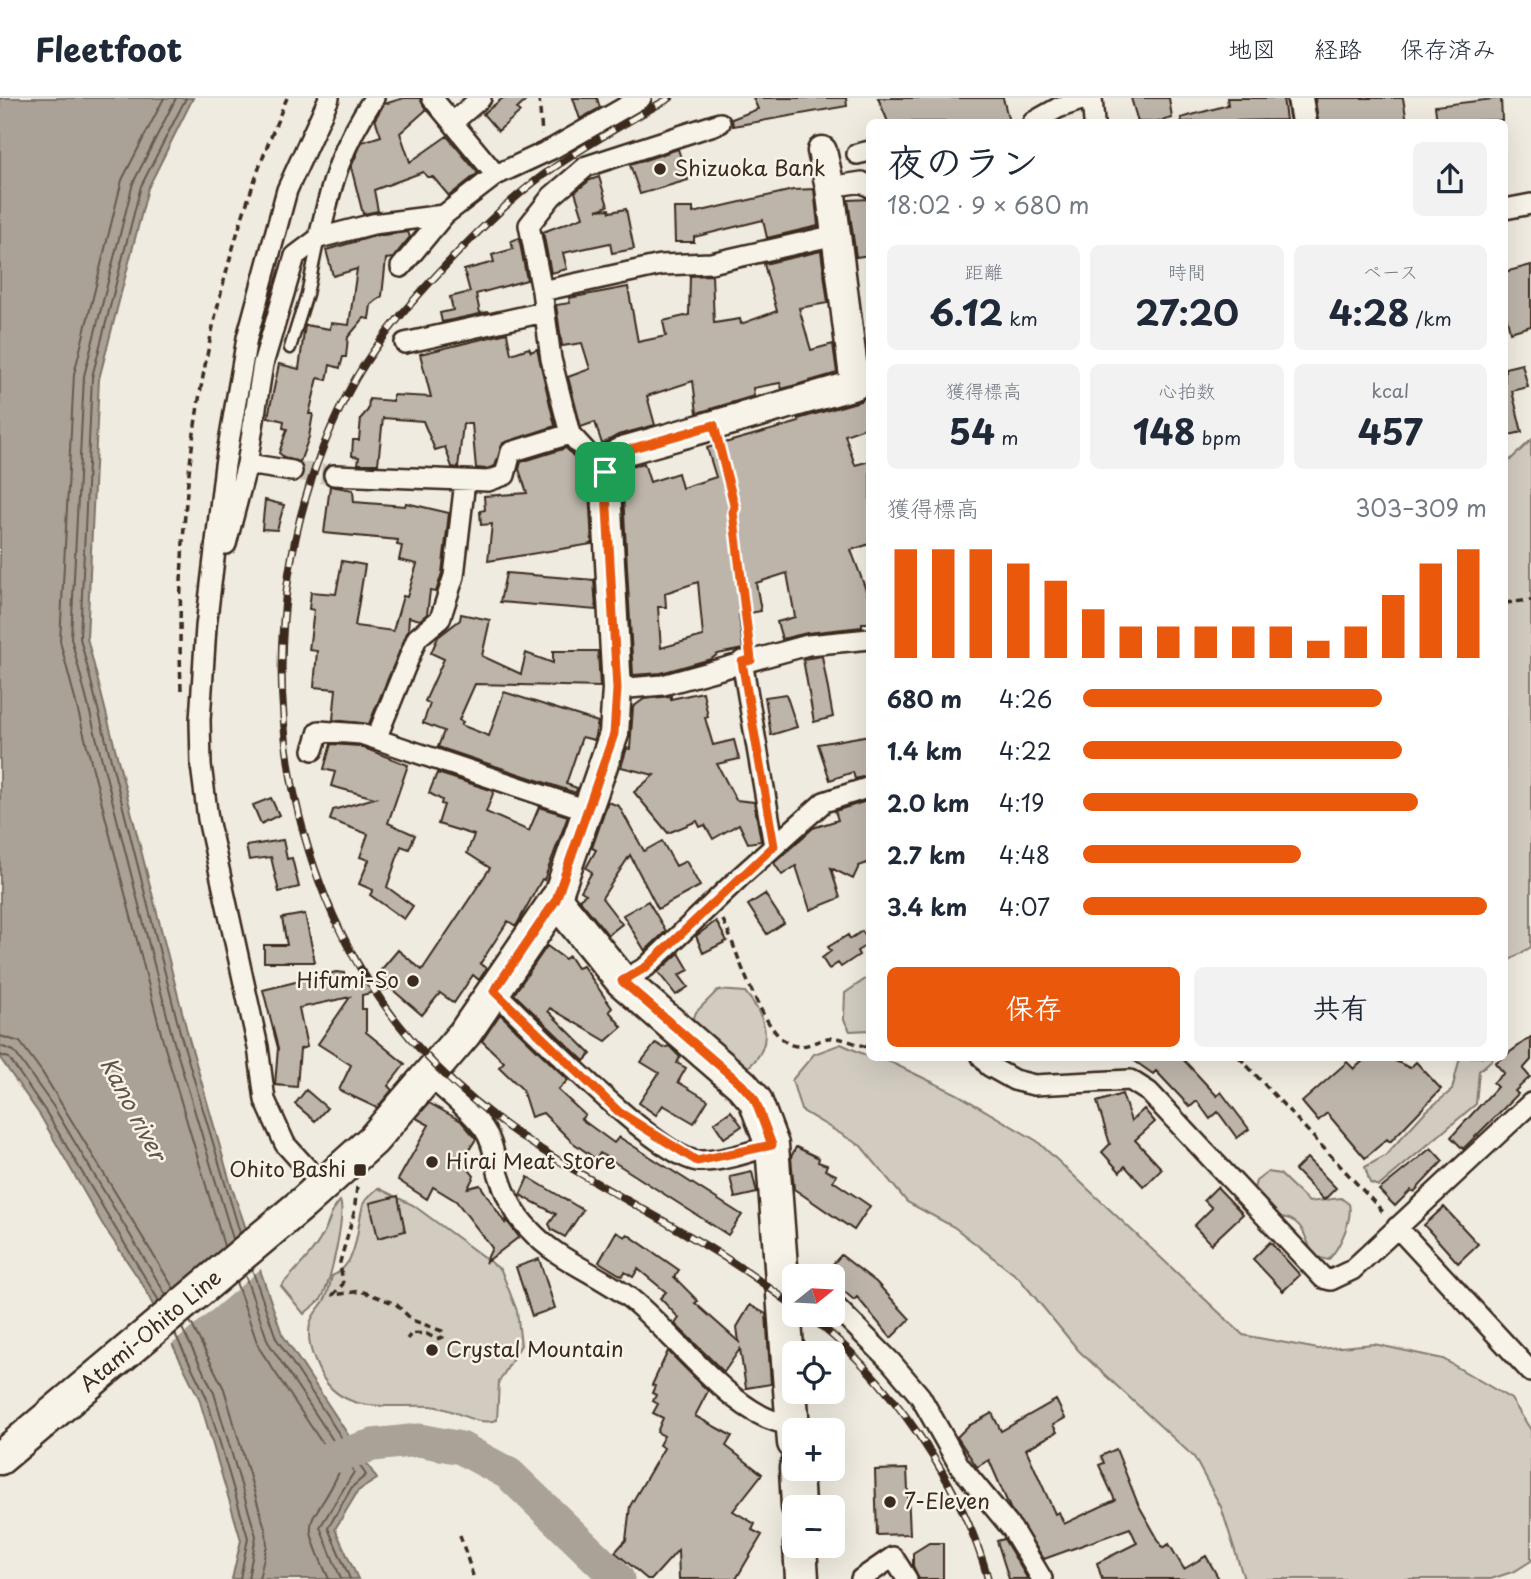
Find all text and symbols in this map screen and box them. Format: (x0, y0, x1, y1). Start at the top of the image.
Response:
text: Fleetfoot (35, 23, 182, 73)
text: 地図 (1228, 30, 1276, 66)
text: 経路 (1314, 30, 1362, 66)
text: 保存済み (1400, 30, 1496, 66)
text: 夜のラン (887, 132, 1039, 189)
button: share (1413, 142, 1487, 216)
place label: Shizuoka Bank (674, 151, 825, 183)
marker: Shizuoka Bank (652, 161, 668, 177)
text: 18:02 · 9 × 680 m (887, 187, 1090, 222)
text: 距離 (965, 257, 1003, 285)
text: 時間 (1168, 257, 1206, 285)
text: ペース (1362, 257, 1418, 285)
text: 6.12 (930, 285, 1003, 338)
text: 27:20 (1135, 285, 1239, 338)
text: 4:28 (1329, 285, 1409, 338)
text: km (1003, 304, 1038, 332)
text: /km (1409, 304, 1452, 332)
text: 獲得標高 (946, 376, 1022, 404)
text: 心拍数 (1158, 376, 1216, 404)
text: kcal (1371, 376, 1409, 404)
text: 54 (949, 404, 995, 457)
text: 148 (1133, 404, 1196, 457)
text: 457 (1358, 404, 1423, 457)
text: m (995, 423, 1019, 451)
text: bpm (1196, 423, 1241, 451)
pin (575, 442, 635, 502)
icon: arrive (586, 453, 624, 491)
text: 獲得標高 (887, 490, 979, 525)
text: 303–309 m (1355, 490, 1487, 525)
text: 680 m (887, 681, 962, 716)
text: 4:26 (999, 681, 1052, 716)
text: 1.4 km (887, 733, 962, 768)
text: 4:22 (999, 733, 1052, 768)
text: 2.0 km (887, 785, 969, 820)
text: 4:19 (999, 785, 1045, 820)
text: 2.7 km (887, 837, 966, 872)
text: 4:48 (999, 837, 1050, 872)
text: 3.4 km (887, 889, 967, 924)
text: 4:07 (999, 889, 1050, 924)
place label: Hifumi-So (296, 963, 399, 995)
button: 保存 (887, 967, 1180, 1047)
button: 共有 (1194, 967, 1487, 1047)
marker: Hifumi-So (405, 973, 421, 989)
water label: Kano river (92, 1050, 178, 1169)
place label: Hirai Meat Store (446, 1144, 616, 1176)
place label: Ohito Bashi (229, 1152, 346, 1184)
marker: Hirai Meat Store (424, 1154, 440, 1170)
marker: Ohito Bashi (352, 1162, 368, 1178)
street label: Atami-Ohito Line (72, 1260, 228, 1398)
north arrow (782, 1264, 845, 1326)
map controls (782, 1264, 845, 1558)
place label: Crystal Mountain (446, 1332, 624, 1364)
button: locate (782, 1341, 845, 1404)
marker: Crystal Mountain (424, 1342, 440, 1358)
button: + (782, 1418, 845, 1481)
place label: 7-Eleven (904, 1484, 990, 1516)
marker: 7-Eleven (882, 1494, 898, 1510)
button: − (782, 1495, 845, 1558)

